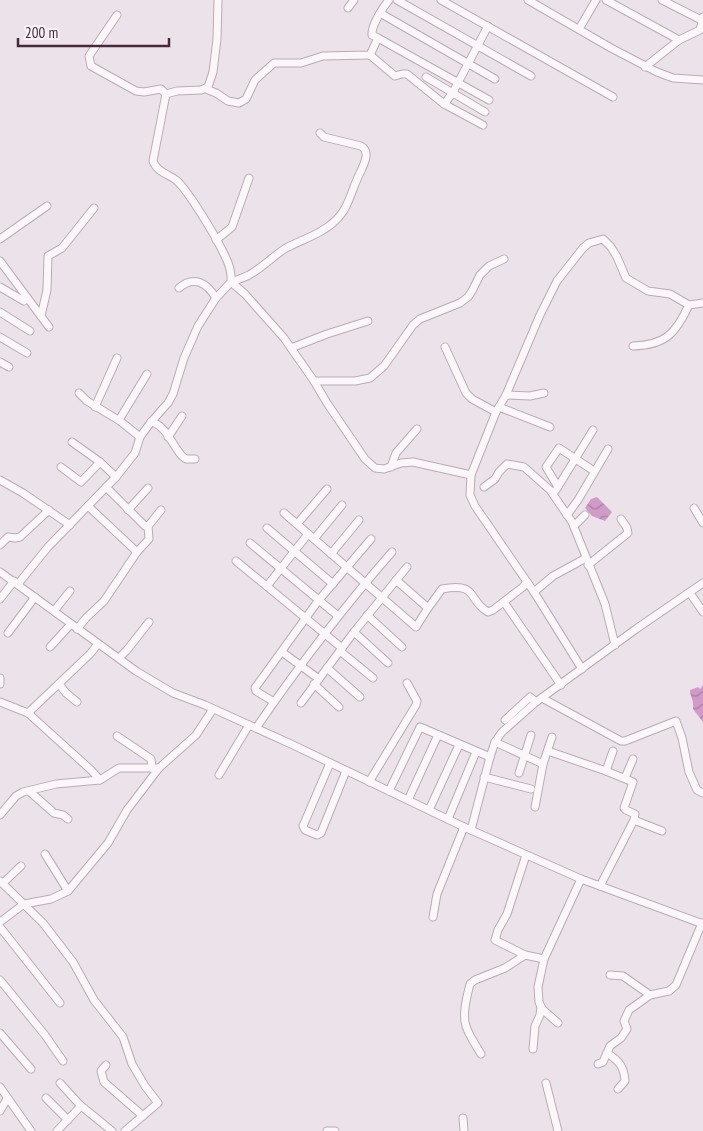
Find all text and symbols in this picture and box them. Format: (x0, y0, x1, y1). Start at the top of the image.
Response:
scale bar (18, 15, 169, 47)
text: 200 m (25, 23, 58, 42)

